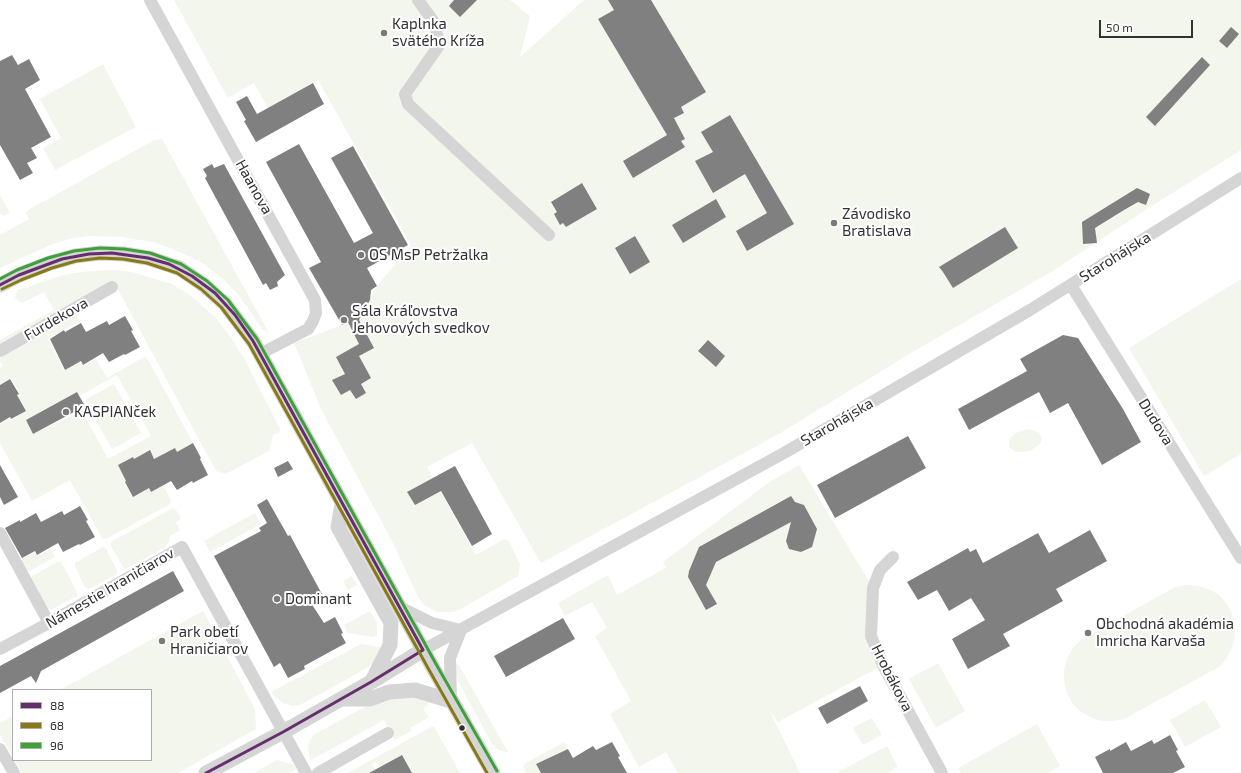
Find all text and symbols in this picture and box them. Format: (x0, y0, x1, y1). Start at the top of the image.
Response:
scale bar (1101, 12, 1195, 38)
place label: Kaplnka svätého Kríža (392, 15, 485, 50)
text: 50 m (1106, 20, 1133, 34)
marker: Kaplnka svätého Kríža (379, 28, 389, 38)
street label: Haanova (232, 157, 276, 217)
place label: Závodisko Bratislava (842, 205, 911, 240)
marker: Závodisko Bratislava (829, 218, 839, 228)
street label: Starohájska (1076, 228, 1154, 286)
place label: OS MsP Petržalka (369, 246, 489, 264)
marker: OS MsP Petržalka (356, 250, 366, 260)
street label: Furdekova (21, 293, 91, 345)
place label: Sála Kráľovstva Jehovových svedkov (352, 302, 490, 337)
marker: Sála Kráľovstva Jehovových svedkov (339, 315, 349, 325)
street label: Starohájska (798, 394, 876, 450)
street label: Dudova (1135, 395, 1177, 449)
place label: KASPIANček (74, 403, 156, 421)
marker: KASPIANček (61, 407, 71, 417)
street label: Námestie hraničiarov (43, 544, 177, 632)
place label: Dominant (285, 590, 352, 608)
marker: Dominant (272, 594, 282, 604)
place label: Obchodná akadémia Imricha Karvaša (1096, 615, 1234, 650)
place label: Park obetí Hraničiarov (170, 623, 248, 658)
marker: Obchodná akadémia Imricha Karvaša (1083, 628, 1093, 638)
marker: Park obetí Hraničiarov (157, 636, 167, 646)
street label: Hrobákova (867, 641, 917, 715)
legend (12, 689, 152, 761)
text: 88 (50, 698, 65, 712)
text: 68 (50, 718, 64, 732)
unlabelled marker (457, 723, 467, 733)
text: 96 (50, 738, 64, 752)

